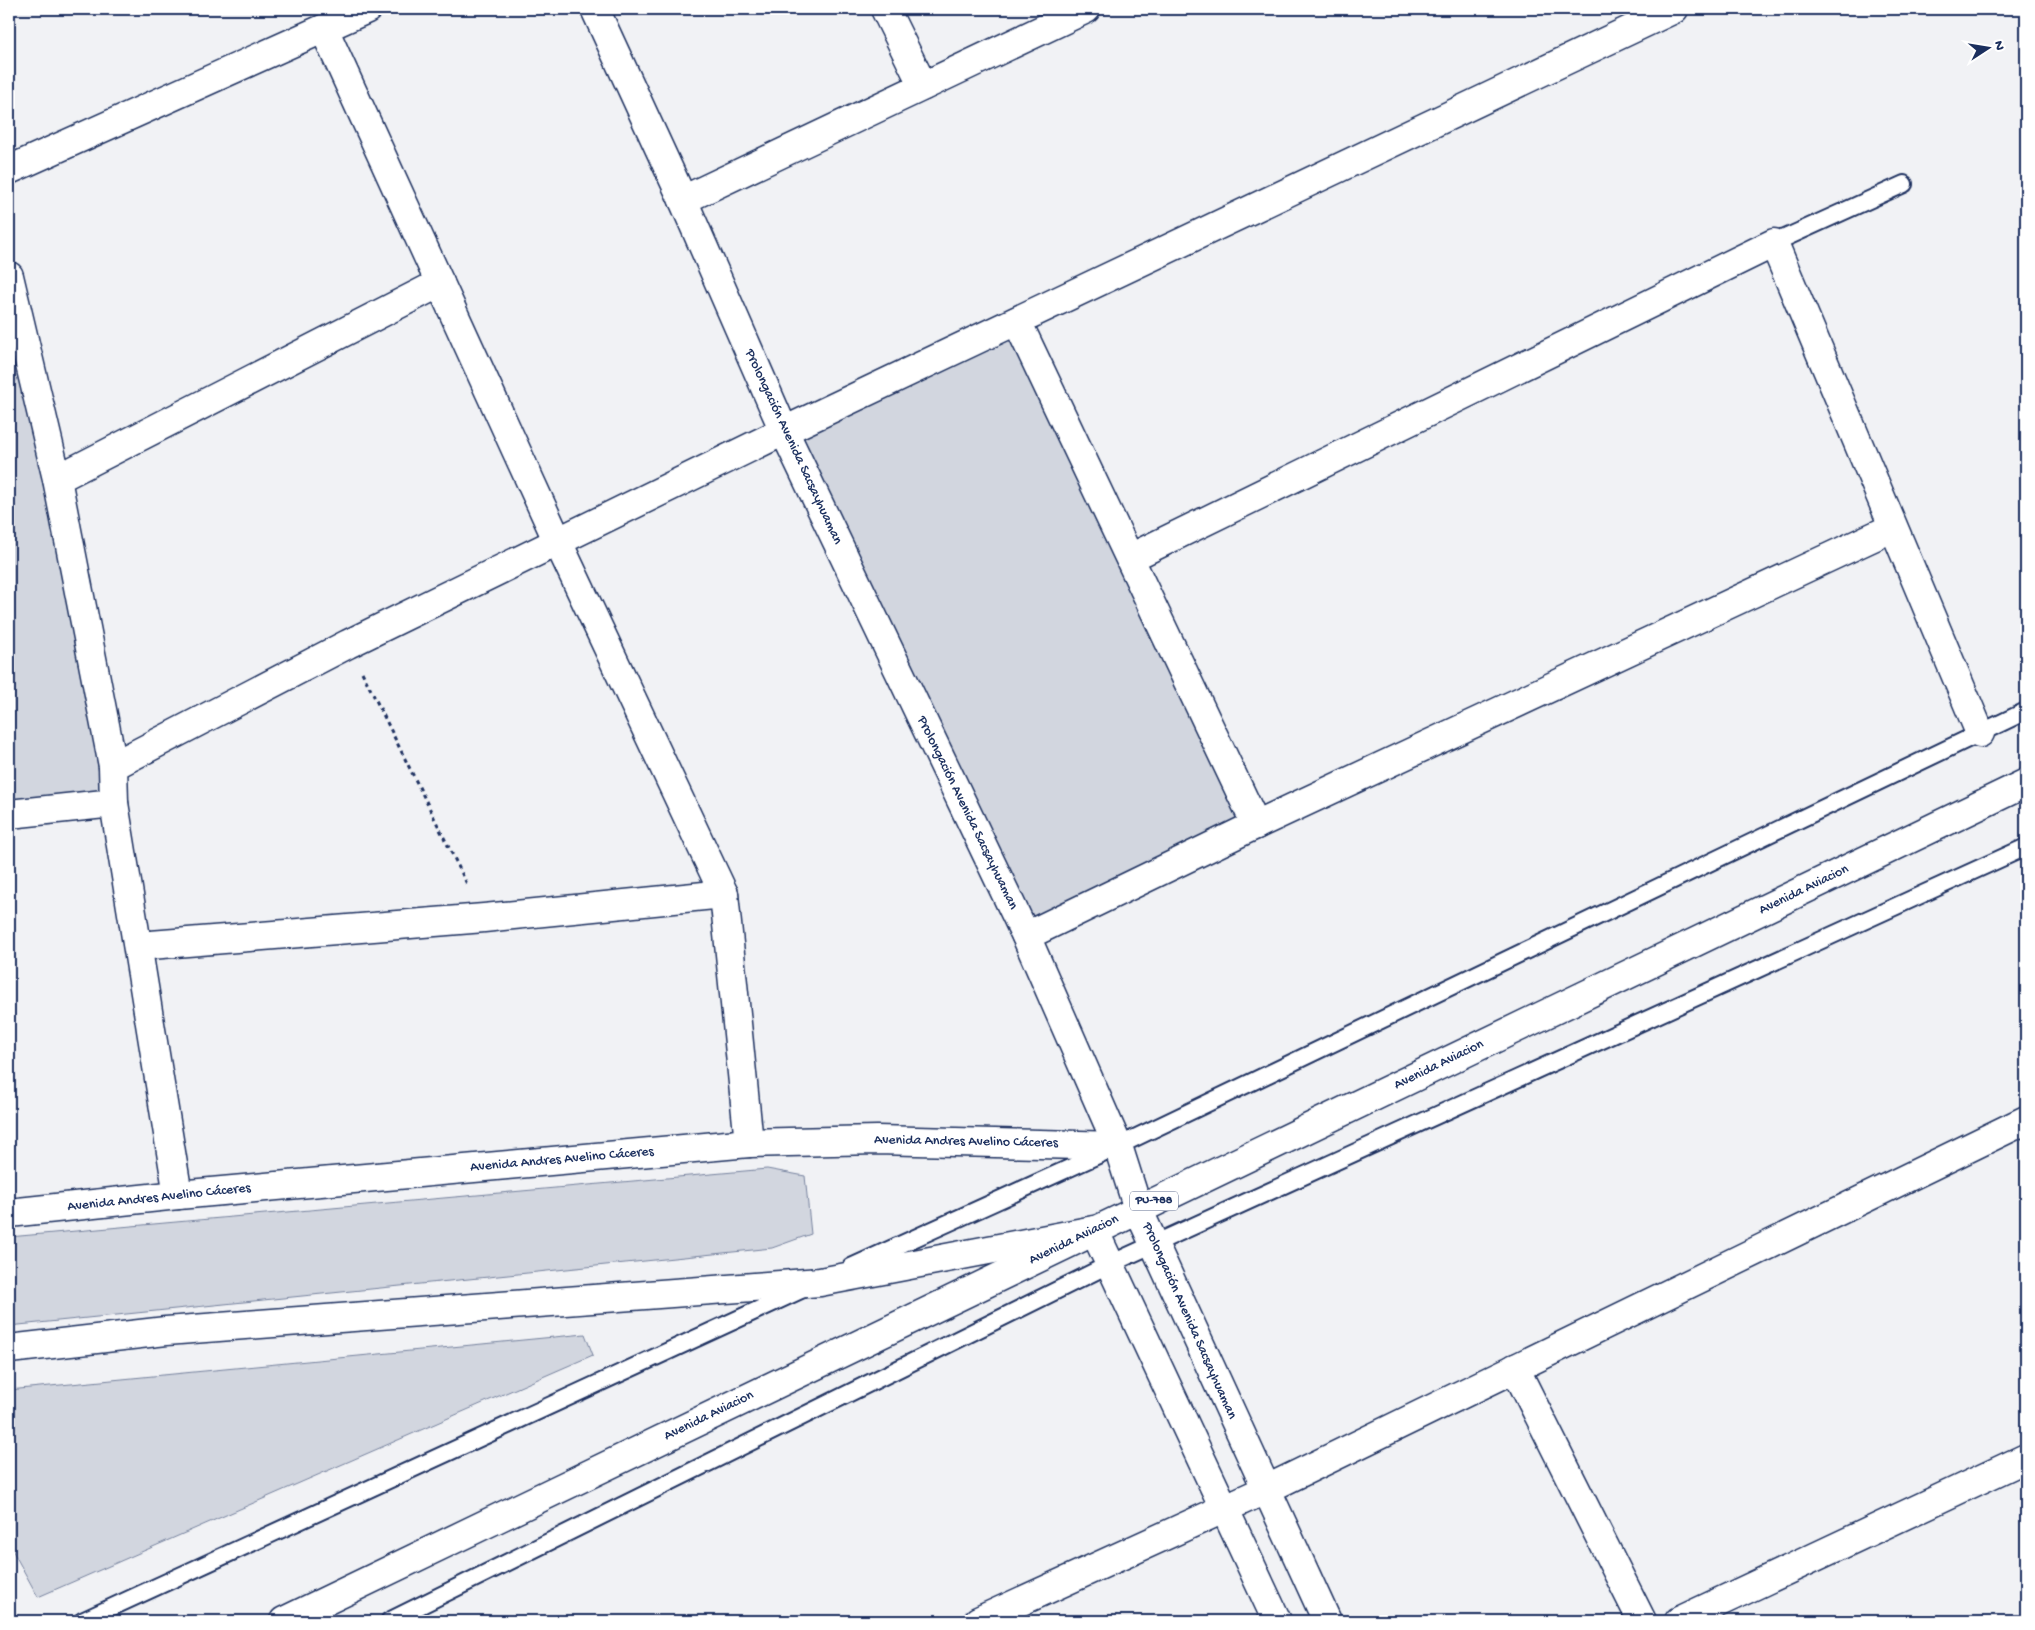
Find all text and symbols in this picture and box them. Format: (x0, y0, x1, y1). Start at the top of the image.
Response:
north arrow (1962, 22, 2012, 72)
text: N (1989, 40, 2008, 52)
street label: Prolongación Avenida Sacsayhuaman (740, 346, 846, 548)
street label: Prolongación Avenida Sacsayhuaman (912, 712, 1022, 913)
street label: Avenida Aviacion (1756, 861, 1852, 919)
street label: Avenida Aviacion (1391, 1036, 1487, 1094)
street label: Avenida Andres Avelino Cáceres (874, 1132, 1059, 1152)
street label: Avenida Andres Avelino Cáceres (470, 1143, 655, 1176)
street label: Avenida Andres Avelino Cáceres (67, 1180, 252, 1216)
road number: PU-788 (1130, 1192, 1178, 1210)
street label: Avenida Aviacion (1026, 1211, 1122, 1269)
street label: Prolongación Avenida Sacsayhuaman (1137, 1219, 1240, 1422)
street label: Avenida Aviacion (661, 1387, 757, 1445)

